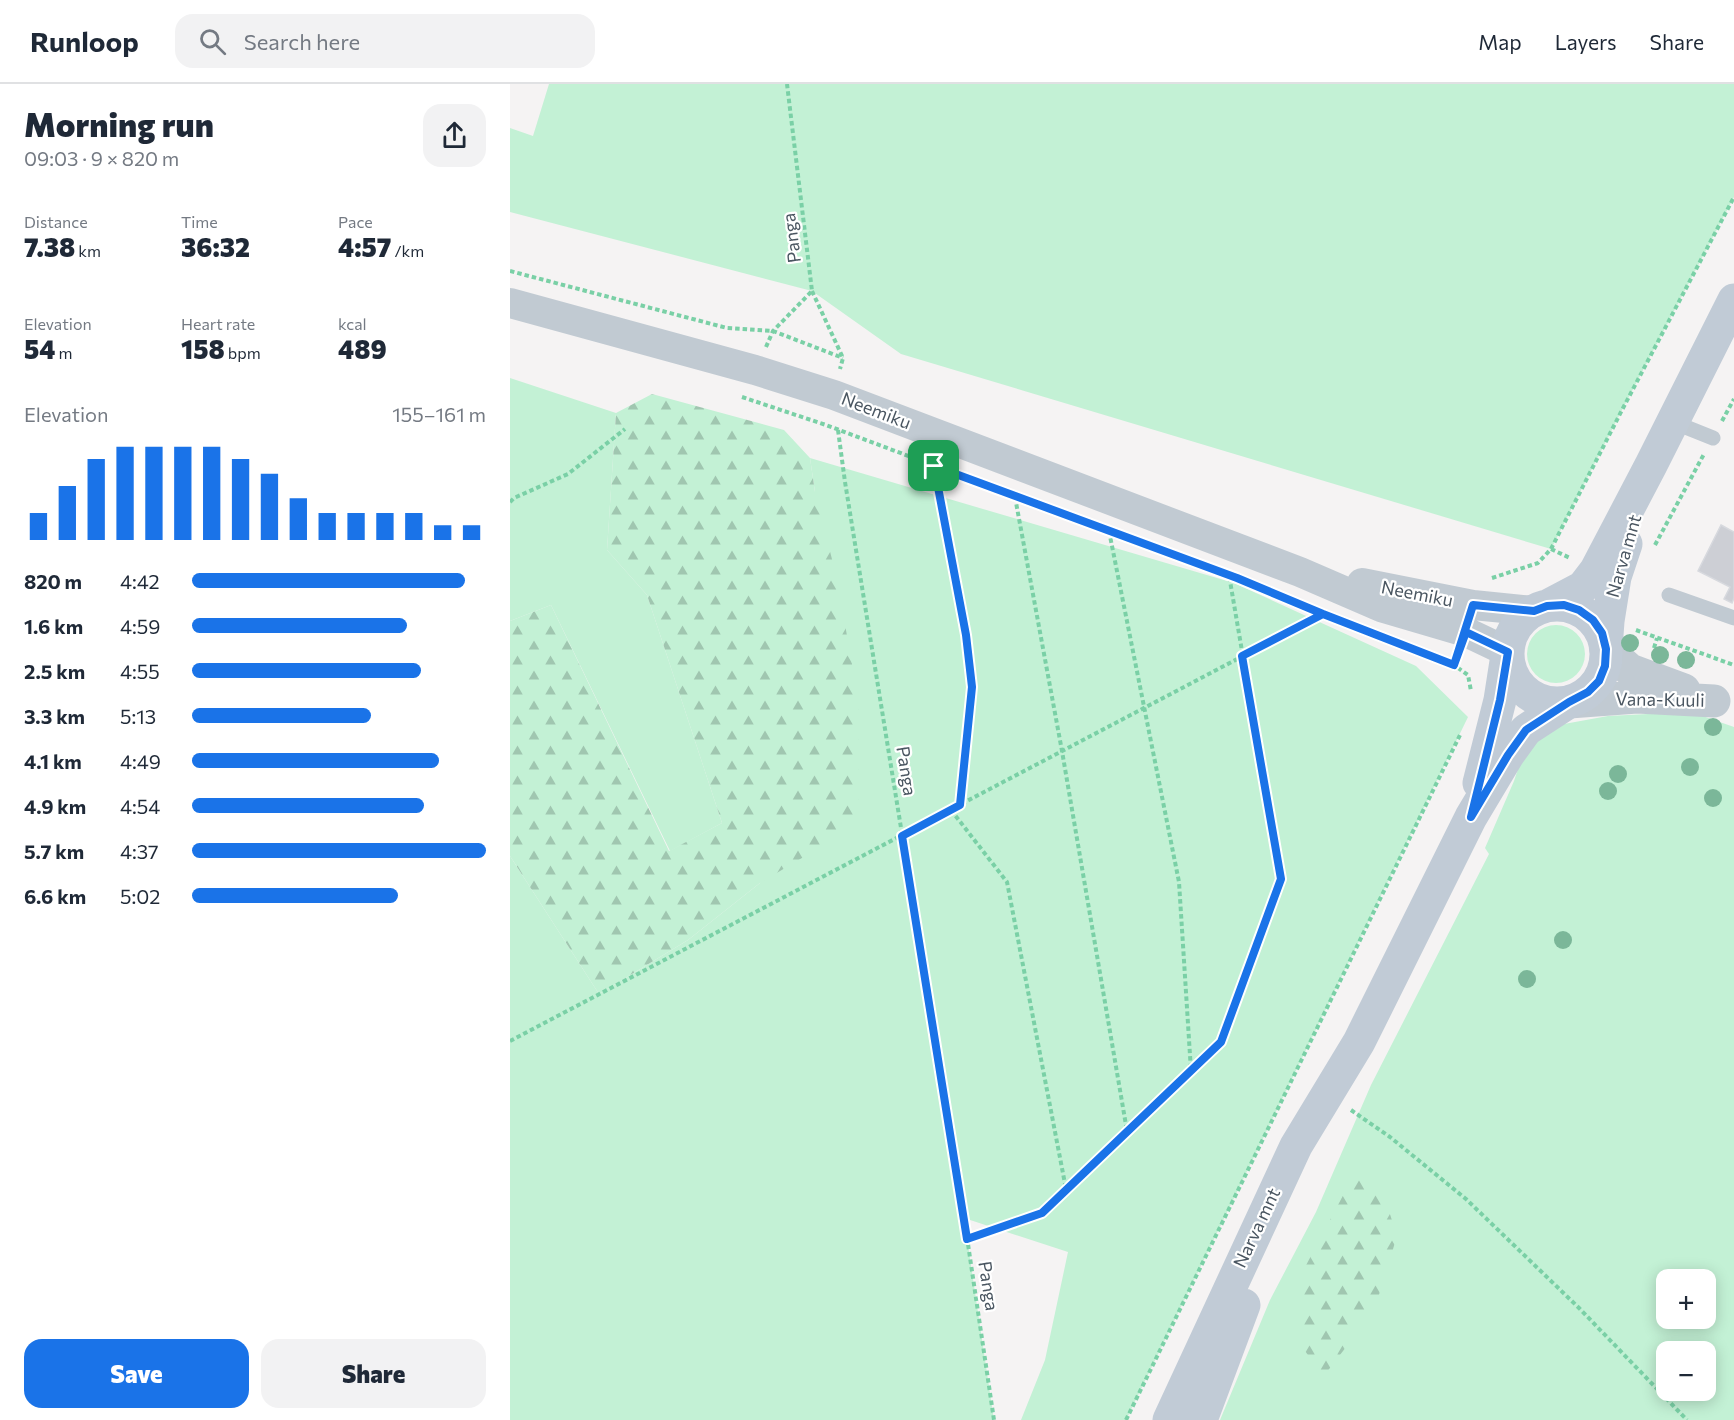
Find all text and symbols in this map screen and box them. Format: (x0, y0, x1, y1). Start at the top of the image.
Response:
search box (175, 14, 595, 68)
text: Runloop (30, 24, 139, 58)
icon: search (196, 25, 229, 58)
text: Search here (244, 28, 360, 55)
text: Map (1478, 29, 1522, 54)
text: Layers (1555, 29, 1617, 54)
text: Share (1650, 29, 1704, 54)
text: Morning run (24, 103, 214, 144)
button: share (423, 104, 486, 167)
text: 09:03 · 9 × 820 m (24, 146, 179, 170)
text: Distance (24, 212, 88, 231)
text: Time (181, 212, 218, 231)
text: Pace (338, 212, 373, 231)
street label: Panga (777, 212, 805, 264)
text: 7.38 (24, 231, 75, 262)
text: 36:32 (181, 231, 250, 262)
text: 4:57 (338, 231, 391, 262)
text: km (75, 241, 101, 260)
text: /km (391, 241, 424, 260)
text: Elevation (24, 314, 92, 333)
text: Heart rate (181, 314, 255, 333)
text: kcal (338, 314, 367, 333)
text: 54 (24, 333, 55, 364)
text: 158 (181, 333, 225, 364)
text: 489 (338, 333, 387, 364)
text: m (55, 343, 72, 362)
text: bpm (225, 343, 261, 362)
street label: Neemiku (838, 387, 914, 433)
text: Elevation (24, 402, 109, 426)
text: 155–161 m (392, 402, 486, 426)
pin (908, 440, 959, 491)
icon: arrive (917, 449, 950, 482)
street label: Narva mnt (1601, 512, 1645, 600)
text: 820 m (24, 569, 82, 593)
text: 4:42 (120, 569, 160, 593)
street label: Neemiku (1379, 575, 1455, 611)
text: 1.6 km (24, 614, 83, 638)
text: 4:59 (120, 614, 160, 638)
text: 2.5 km (24, 659, 85, 683)
text: 4:55 (120, 659, 160, 683)
street label: Vana-Kuuli (1615, 687, 1705, 711)
text: 3.3 km (24, 704, 85, 728)
text: 5:13 (120, 704, 156, 728)
street label: Panga (892, 744, 922, 797)
text: 4.1 km (24, 749, 82, 773)
text: 4:49 (120, 749, 161, 773)
text: 4.9 km (24, 794, 86, 818)
text: 4:54 (120, 794, 160, 818)
text: 5.7 km (24, 839, 84, 863)
text: 4:37 (120, 839, 159, 863)
text: 6.6 km (24, 884, 86, 908)
text: 5:02 (120, 884, 160, 908)
street label: Narva mnt (1228, 1184, 1284, 1271)
street label: Panga (974, 1259, 1004, 1312)
map controls (1656, 1269, 1716, 1401)
button: + (1656, 1269, 1716, 1329)
button: Save (24, 1339, 249, 1408)
button: Share (261, 1339, 486, 1408)
button: − (1656, 1341, 1716, 1401)

